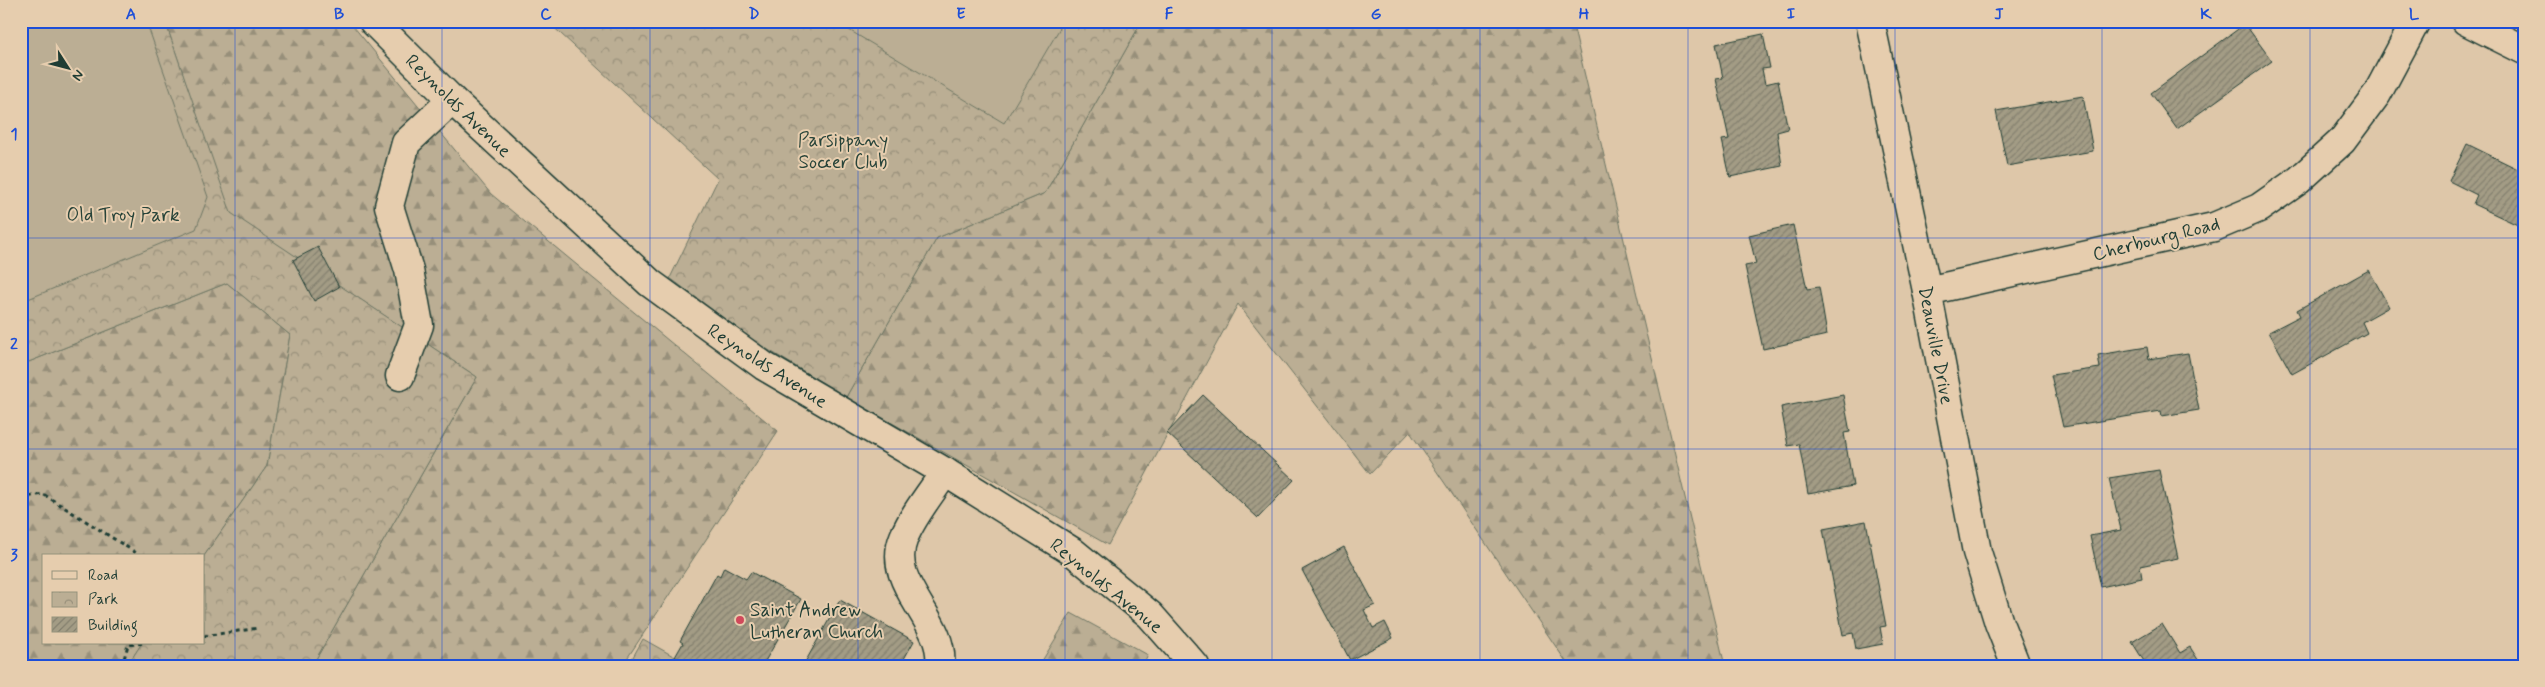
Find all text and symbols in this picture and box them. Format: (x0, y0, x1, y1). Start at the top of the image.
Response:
text: A (126, 4, 136, 25)
text: B (334, 4, 344, 25)
text: C (540, 4, 552, 25)
text: D (748, 4, 760, 25)
text: E (956, 4, 966, 25)
text: F (1165, 4, 1174, 25)
text: G (1371, 4, 1382, 25)
text: H (1579, 4, 1590, 25)
text: I (1787, 4, 1796, 25)
text: J (1994, 4, 2004, 25)
text: K (2200, 4, 2212, 25)
text: L (2409, 4, 2420, 25)
north arrow (42, 42, 92, 92)
street label: Reynolds Avenue (399, 49, 516, 163)
text: N (68, 66, 88, 84)
text: 1 (10, 124, 18, 145)
park label: Parsippany Soccer Club (798, 128, 888, 175)
park label: Old Troy Park (66, 203, 180, 229)
street label: Cherbourg Road (2090, 212, 2223, 269)
street label: Deauville Drive (1912, 284, 1959, 406)
street label: Reynolds Avenue (702, 318, 832, 414)
text: 2 (10, 334, 18, 355)
street label: Reynolds Avenue (1044, 533, 1168, 639)
text: 3 (10, 545, 18, 566)
legend (42, 554, 205, 644)
text: Road (88, 566, 118, 586)
text: Park (88, 590, 118, 610)
place label: Saint Andrew Lutheran Church (750, 598, 883, 645)
marker: Saint Andrew Lutheran Church (734, 614, 746, 626)
text: Building (88, 616, 138, 637)

